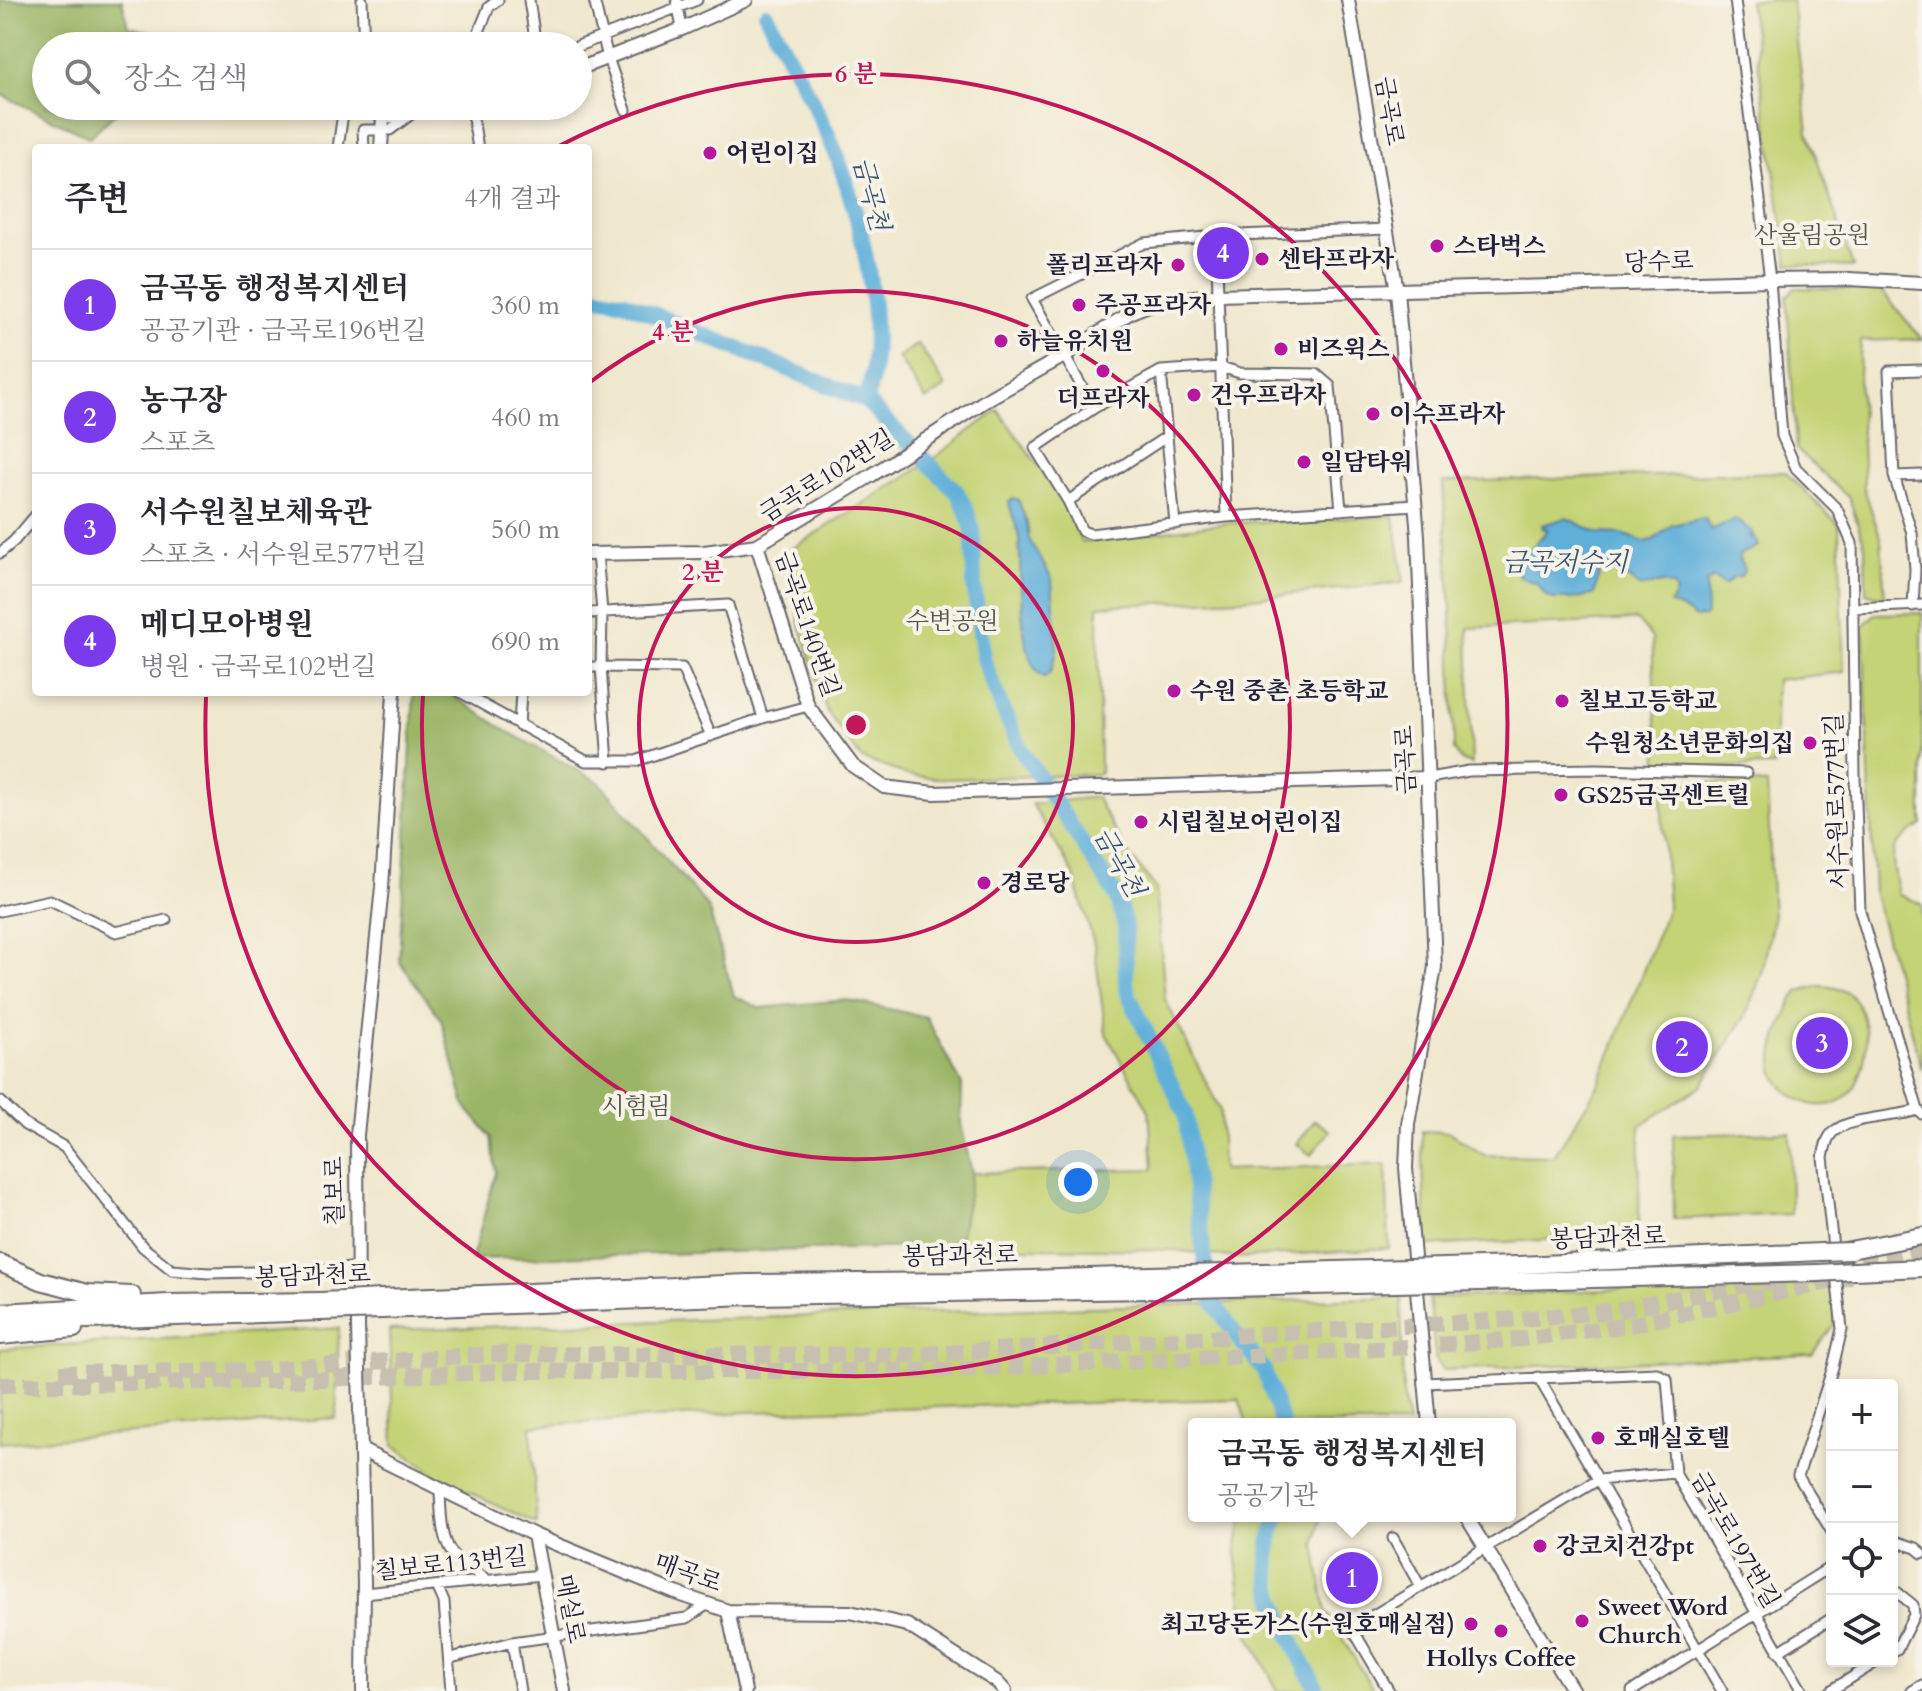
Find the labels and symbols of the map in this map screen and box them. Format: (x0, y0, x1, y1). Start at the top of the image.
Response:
text: 6 분 (835, 58, 877, 91)
street label: 금곡로 (1367, 74, 1411, 148)
place label: 어린이집 (726, 137, 819, 170)
marker: 어린이집 (701, 144, 719, 162)
water label: 금곡천 (844, 153, 898, 237)
park label: 산울림공원 (1754, 219, 1870, 252)
pin: 4 (1197, 223, 1249, 283)
place label: 스타벅스 (1453, 230, 1546, 263)
marker: 스타벅스 (1428, 237, 1446, 255)
place label: 센타프라자 (1278, 243, 1395, 276)
street label: 당수로 (1624, 244, 1694, 280)
place label: 폴리프라자 (1046, 249, 1163, 282)
marker: 센타프라자 (1253, 250, 1271, 268)
marker: 폴리프라자 (1169, 256, 1187, 274)
place label: 주공프라자 (1095, 289, 1212, 322)
marker: 주공프라자 (1070, 296, 1088, 314)
text: 4 분 (652, 316, 694, 349)
place label: 하늘유치원 (1017, 325, 1133, 358)
marker: 하늘유치원 (992, 332, 1010, 350)
place label: 비즈윅스 (1297, 333, 1390, 366)
marker: 비즈윅스 (1272, 340, 1290, 358)
marker: 더프라자 (1094, 362, 1112, 380)
place label: 건우프라자 (1210, 379, 1327, 412)
place label: 더프라자 (1057, 382, 1150, 415)
marker: 건우프라자 (1185, 386, 1203, 404)
place label: 이수프라자 (1389, 398, 1506, 431)
marker: 이수프라자 (1364, 405, 1382, 423)
street label: 금곡로102번길 (753, 422, 901, 530)
place label: 일담타워 (1320, 446, 1413, 479)
marker: 일담타워 (1295, 453, 1313, 471)
water label: 금곡저수지 (1502, 545, 1630, 580)
street label: 금곡로140번길 (767, 546, 847, 702)
text: 2 분 (682, 556, 724, 589)
park label: 수변공원 (906, 605, 998, 638)
place label: 수원 중촌 초등학교 (1190, 675, 1388, 708)
marker: 수원 중촌 초등학교 (1165, 682, 1183, 700)
place label: 칠보고등학교 (1578, 685, 1717, 718)
marker: 칠보고등학교 (1553, 692, 1571, 710)
centre of rings (842, 711, 870, 739)
street label: 서수원로577번길 (1817, 712, 1857, 890)
street label: 금곡로 (1388, 724, 1424, 796)
place label: 수원청소년문화의집 (1585, 727, 1794, 760)
marker: 수원청소년문화의집 (1801, 734, 1819, 752)
place label: GS25금곡센트럴 (1577, 779, 1750, 812)
marker: GS25금곡센트럴 (1552, 786, 1570, 804)
place label: 시립칠보어린이집 (1157, 806, 1342, 839)
marker: 시립칠보어린이집 (1132, 813, 1150, 831)
water label: 금곡천 (1085, 821, 1153, 905)
place label: 경로당 (1000, 867, 1070, 900)
marker: 경로당 (975, 874, 993, 892)
pin: 3 (1796, 1013, 1848, 1073)
pin: 2 (1656, 1017, 1708, 1077)
park label: 시험림 (601, 1090, 671, 1123)
street label: 칠보로 (318, 1156, 352, 1226)
your location (1058, 1162, 1098, 1202)
street label: 봉담과천로 (1549, 1219, 1667, 1257)
street label: 봉담과천로 (902, 1238, 1018, 1274)
street label: 봉담과천로 (254, 1257, 372, 1295)
place label: 호매실호텔 (1614, 1422, 1730, 1455)
marker: 호매실호텔 (1589, 1429, 1607, 1447)
street label: 금곡로197번길 (1683, 1466, 1787, 1614)
place label: 강코치건강pt (1556, 1530, 1695, 1563)
marker: 강코치건강pt (1531, 1537, 1549, 1555)
street label: 칠보로113번길 (373, 1540, 529, 1588)
street label: 매곡로 (650, 1546, 726, 1600)
pin: 1 (1326, 1548, 1378, 1608)
street label: 매실로 (547, 1572, 593, 1646)
place label: Sweet Word Church (1598, 1591, 1728, 1652)
place label: 최고당돈가스(수원호매실점) (1161, 1608, 1455, 1641)
marker: Sweet Word Church (1573, 1612, 1591, 1630)
marker: 최고당돈가스(수원호매실점) (1462, 1615, 1480, 1633)
marker: Hollys Coffee (1492, 1622, 1510, 1640)
place label: Hollys Coffee (1426, 1642, 1576, 1675)

